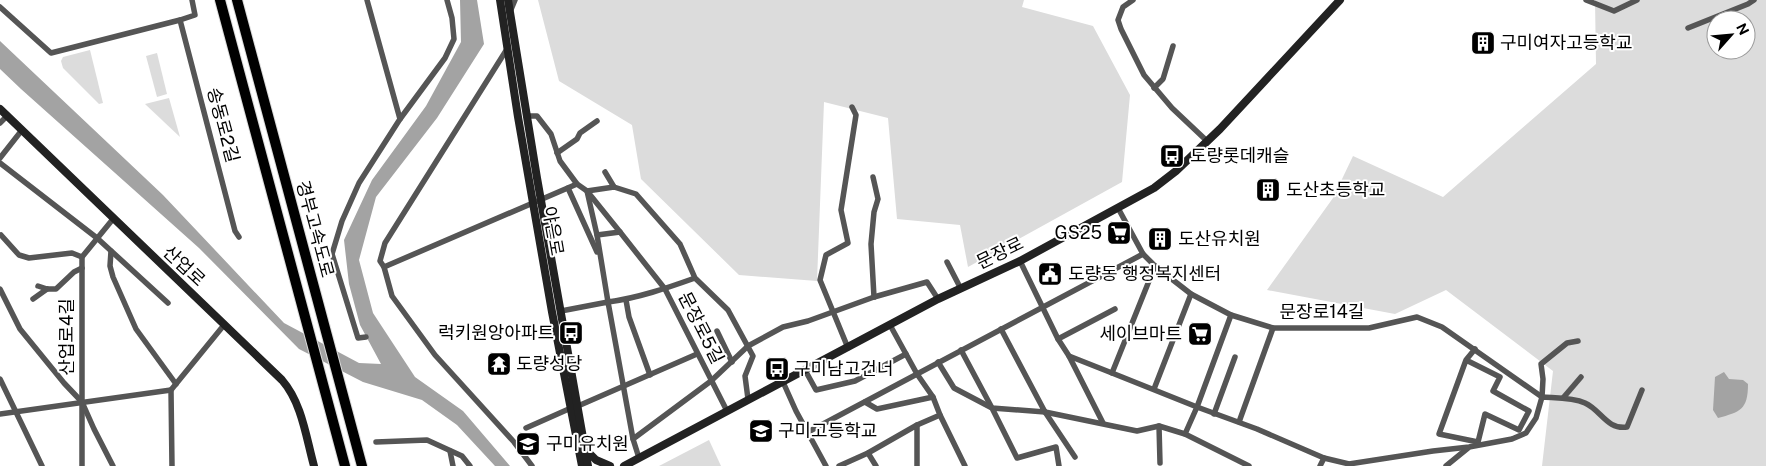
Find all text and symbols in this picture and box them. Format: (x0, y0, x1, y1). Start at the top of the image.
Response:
north arrow (1706, 10, 1756, 60)
text: N (1733, 21, 1752, 38)
building icon: 구미여자고등학교 (1470, 30, 1496, 56)
place label: 구미여자고등학교 (1500, 32, 1632, 53)
street label: 송동로2길 (203, 85, 244, 165)
bus stop icon: 도량롯데캐슬 (1159, 143, 1185, 169)
place label: 도량롯데캐슬 (1190, 145, 1289, 166)
building icon: 도산초등학교 (1255, 177, 1281, 203)
street label: 경부고속도로 (292, 178, 338, 280)
place label: 도산초등학교 (1286, 179, 1385, 200)
street label: 야은로 (539, 205, 568, 257)
supermarket icon: GS25 (1106, 220, 1132, 246)
place label: GS25 (1055, 222, 1102, 243)
building icon: 도산유치원 (1147, 226, 1173, 252)
place label: 도산유치원 (1178, 228, 1261, 249)
street label: 문장로 (973, 232, 1027, 273)
street label: 산업로 (159, 241, 210, 290)
public building icon: 도량동 행정복지센터 (1037, 261, 1063, 287)
place label: 도량동 행정복지센터 (1068, 263, 1221, 284)
street label: 문장로5길 (674, 288, 728, 367)
street label: 산업로4길 (56, 298, 77, 376)
street label: 문장로14길 (1280, 301, 1364, 322)
bus stop icon: 럭키원앙아파트 (558, 320, 584, 346)
supermarket icon: 세이브마트 (1187, 321, 1213, 347)
place label: 럭키원앙아파트 (438, 322, 554, 343)
place label: 세이브마트 (1099, 323, 1182, 344)
temple icon: 도량성당 (486, 351, 512, 377)
place label: 도량성당 (516, 353, 582, 374)
bus stop icon: 구미남고건너 (764, 356, 790, 382)
place label: 구미남고건너 (794, 358, 893, 379)
school or university icon: 구미고등학교 (748, 418, 774, 444)
place label: 구미고등학교 (778, 420, 877, 441)
school or university icon: 구미유치원 (515, 431, 541, 457)
place label: 구미유치원 (546, 433, 629, 454)

